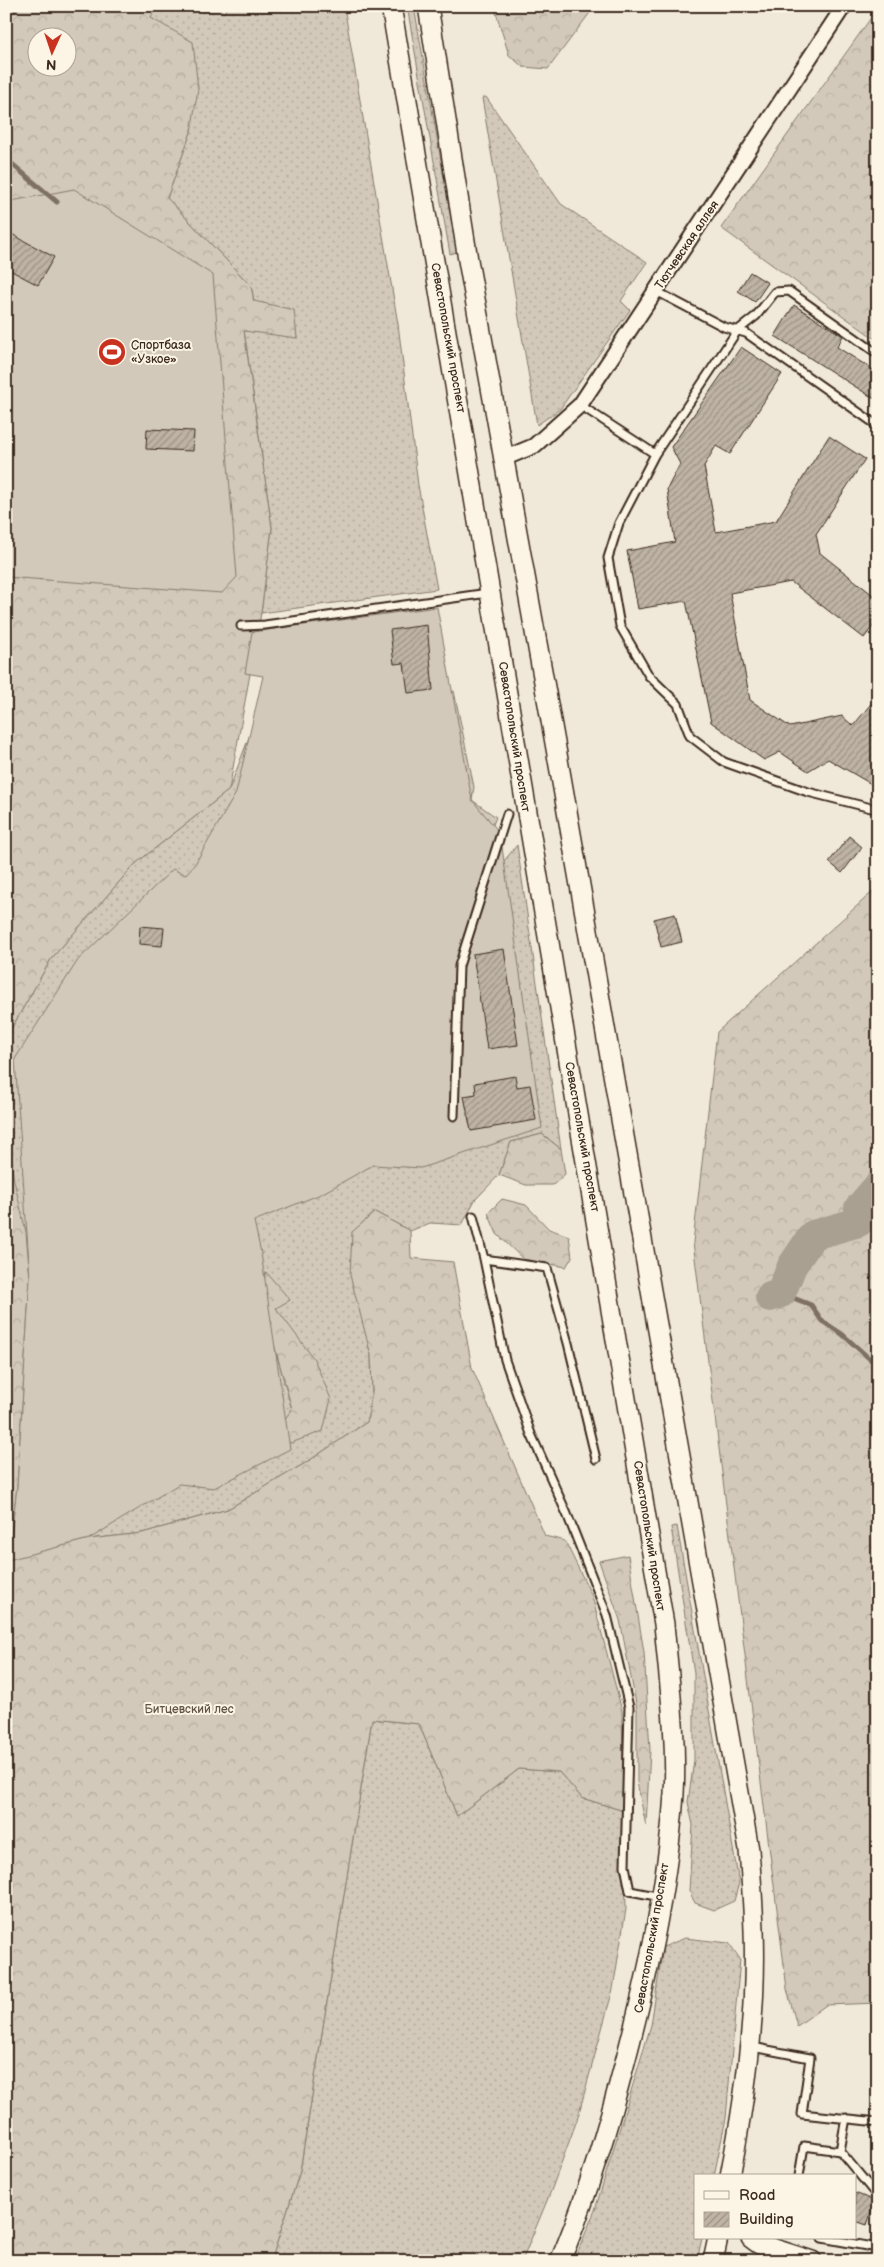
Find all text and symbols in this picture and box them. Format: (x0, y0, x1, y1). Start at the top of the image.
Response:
north arrow (28, 28, 78, 78)
text: N (46, 56, 57, 73)
street label: Тютчевская аллея (652, 198, 722, 292)
street label: Севастопольский проспект (427, 262, 469, 415)
sports icon: Спортбаза «Узкое» (97, 337, 127, 367)
place label: Спортбаза «Узкое» (131, 338, 191, 367)
street label: Севастопольский проспект (495, 661, 533, 814)
street label: Севастопольский проспект (561, 1061, 603, 1214)
street label: Севастопольский проспект (630, 1460, 668, 1613)
park label: Битцевский лес (144, 1702, 234, 1717)
street label: Севастопольский проспект (631, 1861, 673, 2014)
legend (694, 2174, 856, 2240)
text: Road (739, 2186, 775, 2205)
text: Building (739, 2210, 794, 2229)

